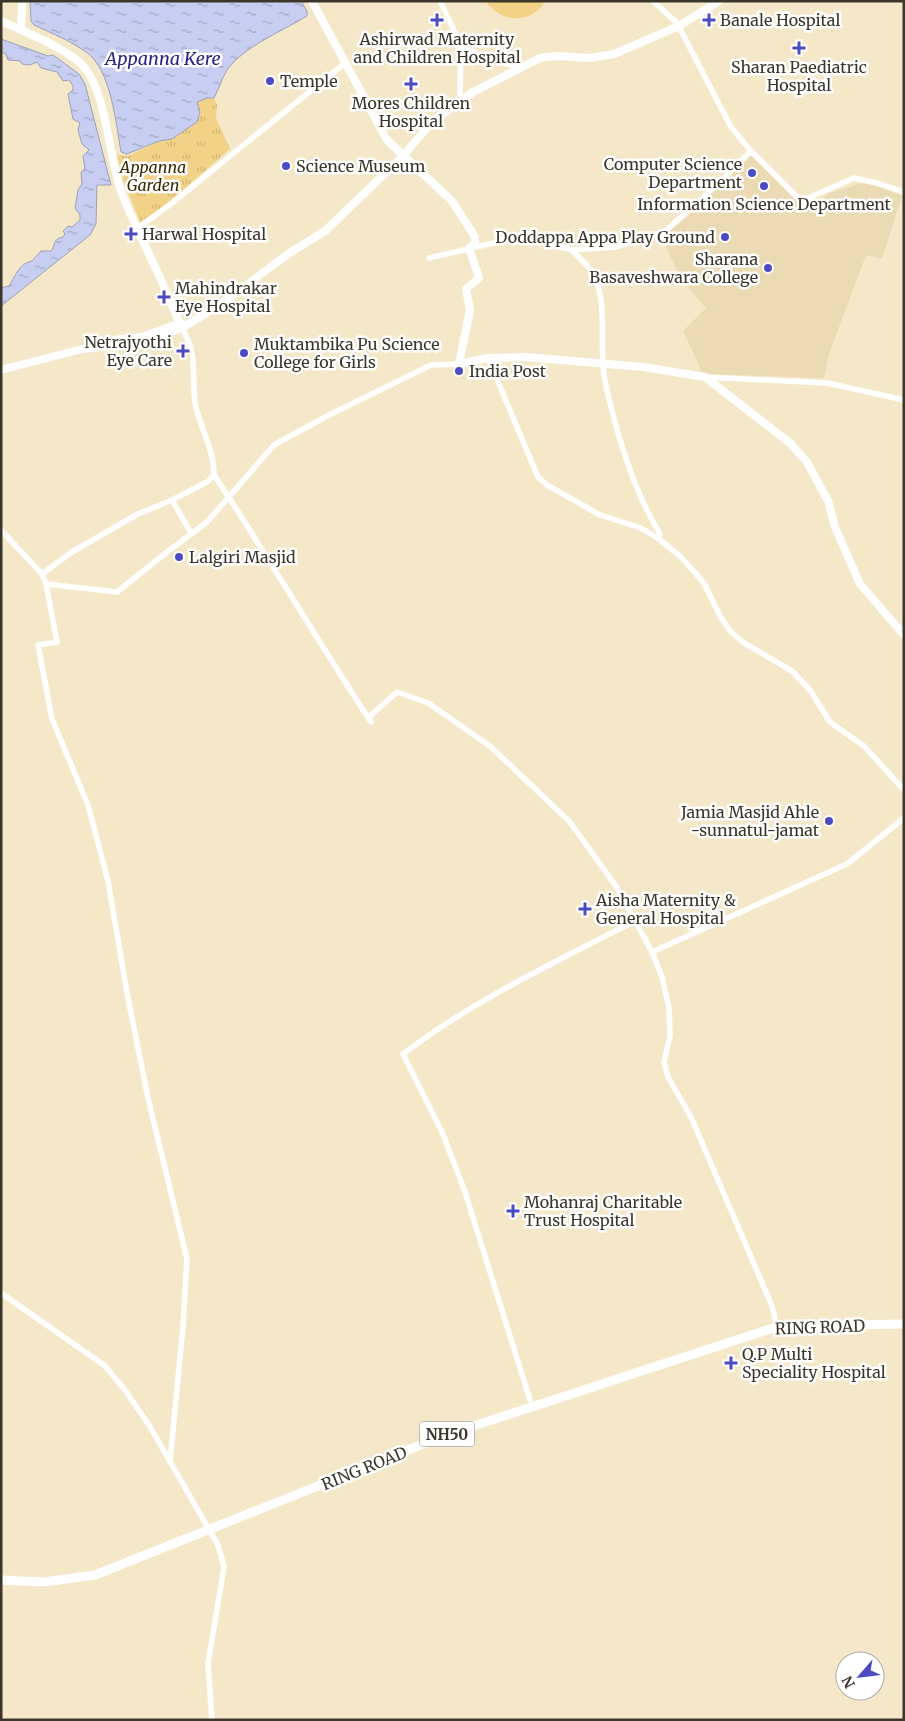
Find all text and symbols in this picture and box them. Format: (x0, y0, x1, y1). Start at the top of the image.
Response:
place label: Banale Hospital (720, 10, 841, 30)
marker: Ashirwad Maternity and Children Hospital (430, 13, 444, 27)
marker: Banale Hospital (702, 13, 716, 27)
place label: Ashirwad Maternity and Children Hospital (353, 29, 521, 67)
marker: Sharan Paediatric Hospital (792, 41, 806, 55)
water label: Appanna Kere (103, 47, 221, 70)
place label: Sharan Paediatric Hospital (731, 57, 867, 95)
place label: Temple (280, 71, 338, 91)
marker: Temple (264, 75, 276, 87)
marker: Mores Children Hospital (404, 77, 418, 91)
place label: Mores Children Hospital (352, 93, 471, 131)
place label: Computer Science Department (604, 154, 743, 192)
place label: Science Museum (296, 156, 426, 176)
park label: Appanna Garden (118, 157, 186, 195)
marker: Science Museum (280, 160, 292, 172)
marker: Computer Science Department (746, 167, 758, 179)
marker: Information Science Department (758, 180, 770, 192)
place label: Information Science Department (637, 194, 892, 214)
place label: Harwal Hospital (142, 224, 266, 244)
marker: Harwal Hospital (124, 227, 138, 241)
place label: Doddappa Appa Play Ground (495, 227, 715, 247)
marker: Doddappa Appa Play Ground (719, 231, 731, 243)
place label: Sharana Basaveshwara College (589, 249, 758, 287)
marker: Sharana Basaveshwara College (762, 262, 774, 274)
place label: Mahindrakar Eye Hospital (175, 278, 277, 316)
marker: Mahindrakar Eye Hospital (157, 290, 171, 304)
place label: Netrajyothi Eye Care (84, 332, 172, 370)
place label: Muktambika Pu Science College for Girls (254, 334, 440, 372)
marker: Netrajyothi Eye Care (176, 344, 190, 358)
marker: Muktambika Pu Science College for Girls (238, 347, 250, 359)
place label: India Post (469, 361, 547, 381)
marker: India Post (453, 365, 465, 377)
place label: Lalgiri Masjid (189, 547, 296, 567)
marker: Lalgiri Masjid (173, 551, 185, 563)
place label: Jamia Masjid Ahle -sunnatul-jamat (680, 802, 820, 840)
marker: Jamia Masjid Ahle -sunnatul-jamat (823, 815, 835, 827)
place label: Aisha Maternity & General Hospital (595, 890, 736, 928)
marker: Aisha Maternity & General Hospital (578, 902, 592, 916)
place label: Mohanraj Charitable Trust Hospital (524, 1192, 682, 1230)
marker: Mohanraj Charitable Trust Hospital (506, 1204, 520, 1218)
street label: RING ROAD (775, 1315, 865, 1339)
place label: Q.P Multi Speciality Hospital (742, 1344, 886, 1382)
marker: Q.P Multi Speciality Hospital (724, 1356, 738, 1370)
road number: NH50 (420, 1422, 474, 1446)
street label: RING ROAD (318, 1442, 410, 1494)
north arrow (835, 1651, 885, 1701)
text: N (838, 1673, 859, 1691)

